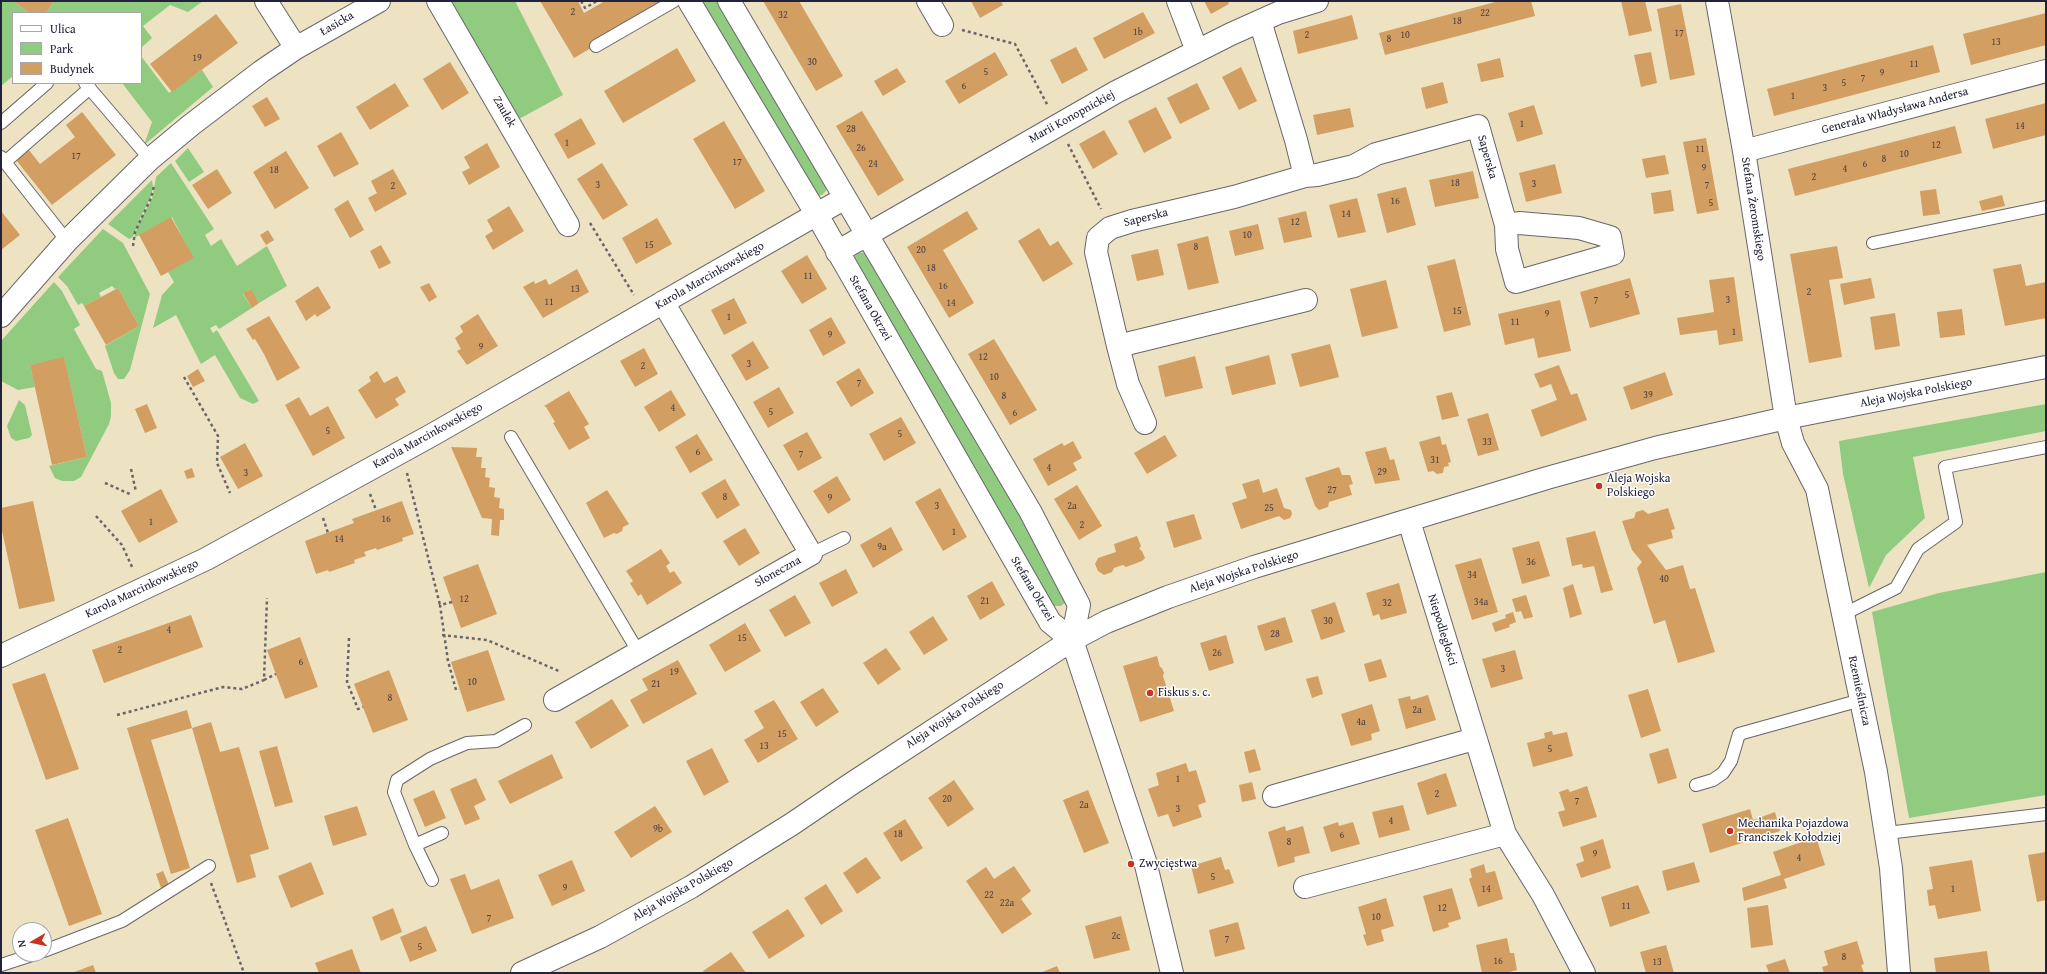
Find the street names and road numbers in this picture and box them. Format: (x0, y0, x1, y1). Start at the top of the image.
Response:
street label: Łasicka (318, 9, 356, 39)
street label: Generała Władysława Andersa (1820, 85, 1970, 137)
street label: Marii Konopnickiej (1027, 87, 1117, 147)
street label: Zaułek (489, 94, 519, 130)
street label: Saperska (1474, 133, 1500, 181)
street label: Stefana Żeromskiego (1738, 156, 1768, 262)
street label: Saperska (1122, 206, 1170, 230)
street label: Karola Marcinkowskiego (653, 239, 767, 313)
street label: Stefana Okrzei (846, 273, 894, 343)
street label: Aleja Wojska Polskiego (1859, 375, 1973, 411)
street label: Karola Marcinkowskiego (371, 400, 485, 472)
street label: Aleja Wojska Polskiego (1188, 548, 1300, 596)
street label: Słoneczna (752, 553, 804, 591)
street label: Stefana Okrzei (1007, 554, 1057, 624)
street label: Karola Marcinkowskiego (83, 556, 201, 622)
street label: Niepodległości (1424, 593, 1460, 667)
street label: Rzemieślnicza (1845, 655, 1873, 727)
street label: Aleja Wojska Polskiego (903, 678, 1007, 752)
street label: Aleja Wojska Polskiego (630, 855, 736, 925)

